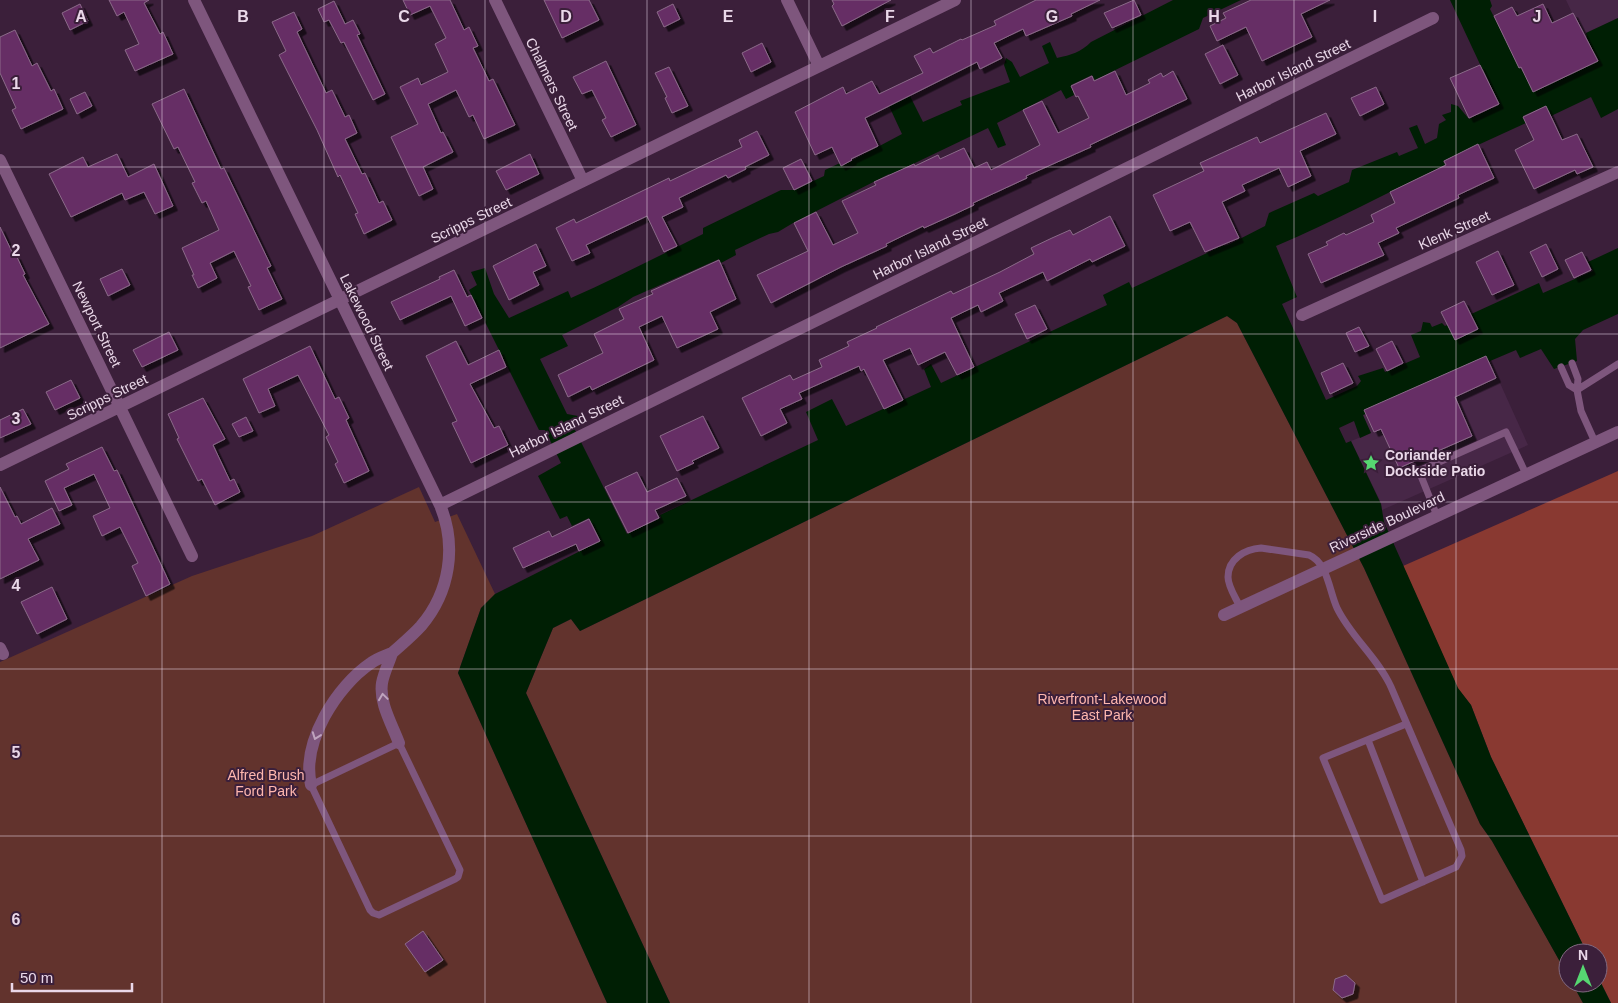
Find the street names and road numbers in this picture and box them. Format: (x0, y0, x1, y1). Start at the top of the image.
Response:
street label: Chalmers Street (523, 35, 581, 133)
street label: Harbor Island Street (1233, 35, 1353, 105)
street label: Scripps Street (428, 193, 514, 246)
street label: Klenk Street (1416, 207, 1492, 253)
street label: Harbor Island Street (870, 213, 990, 283)
street label: Lakewood Street (337, 271, 397, 373)
street label: Newport Street (69, 279, 125, 370)
street label: Scripps Street (64, 370, 150, 423)
street label: Harbor Island Street (506, 391, 626, 461)
street label: Riverside Boulevard (1327, 488, 1447, 556)

